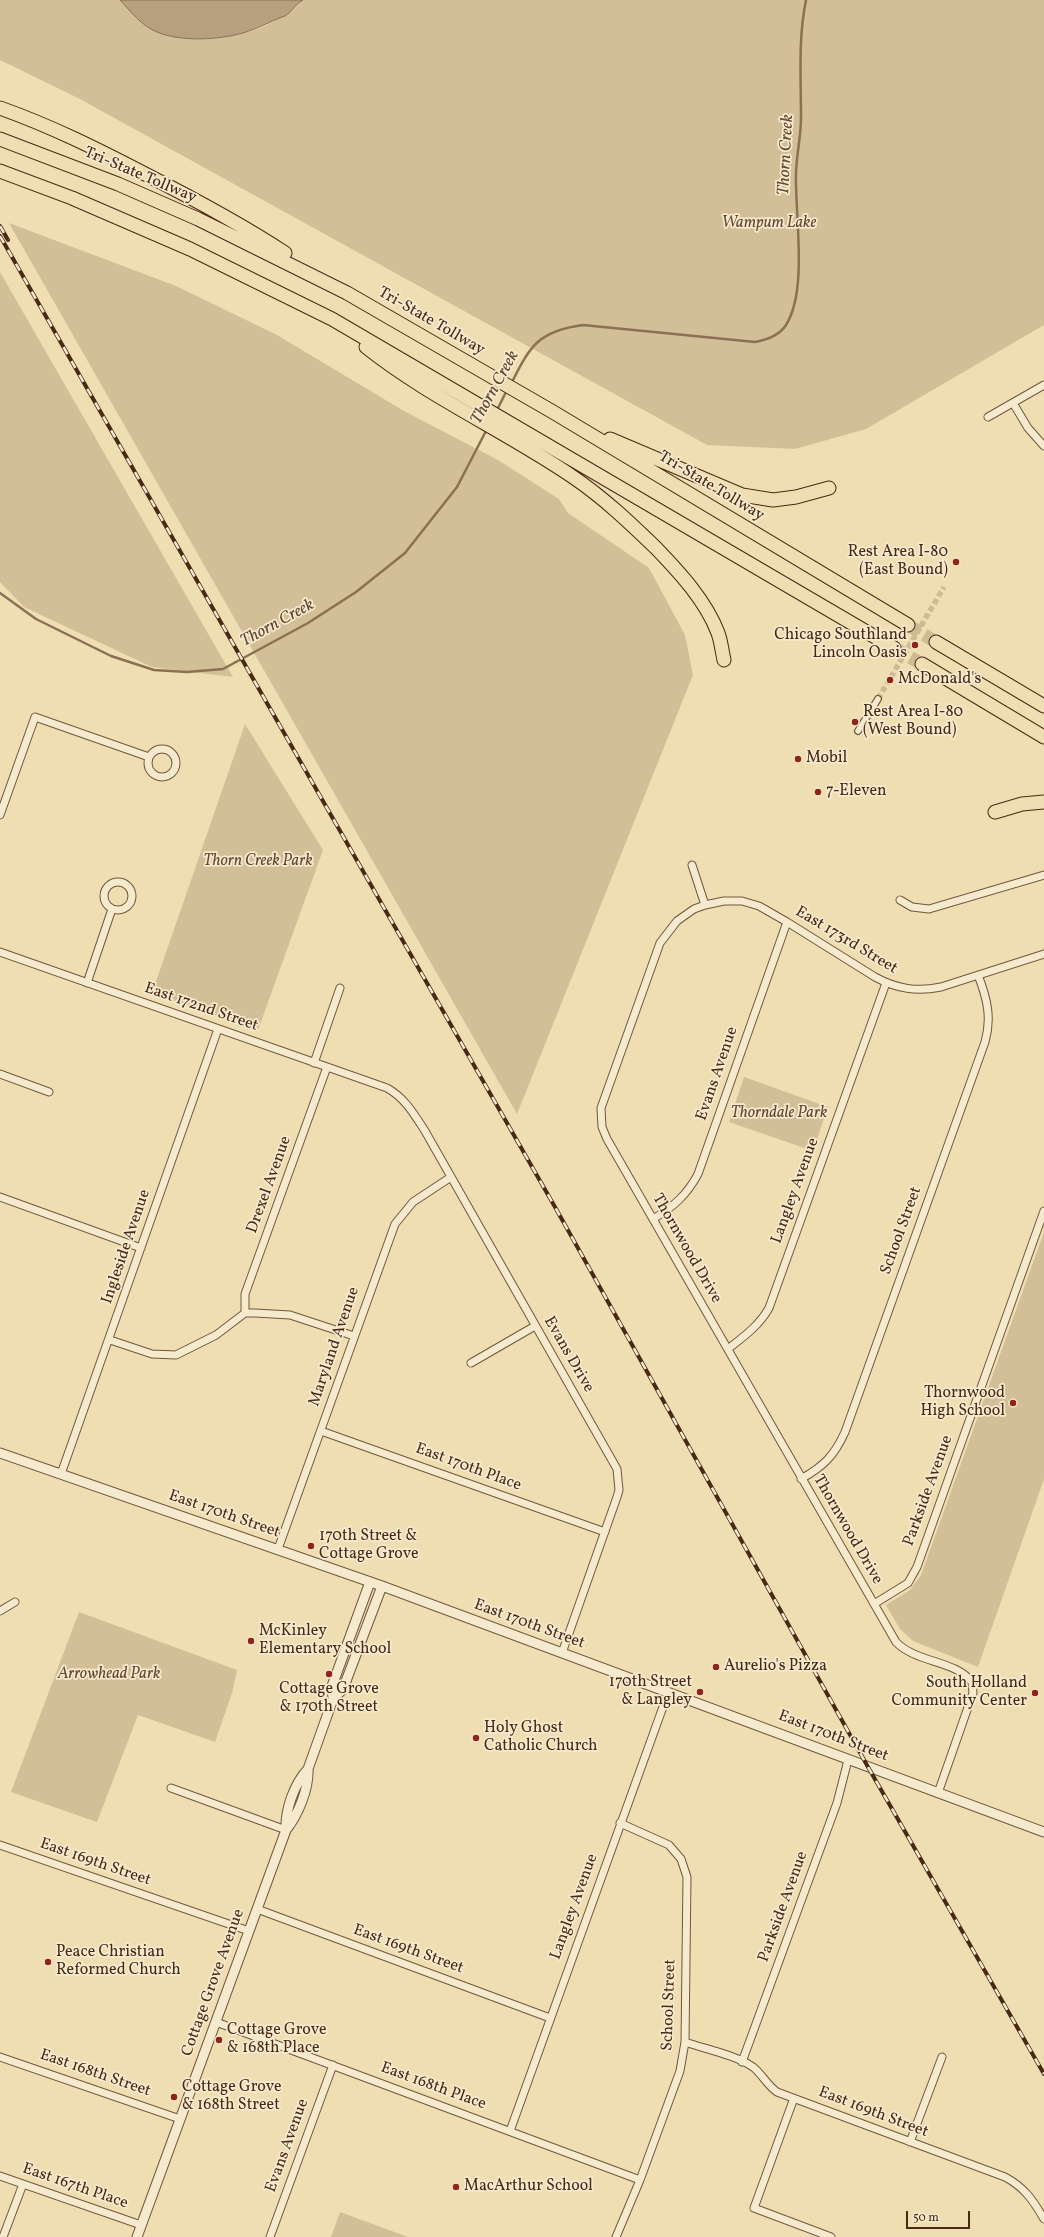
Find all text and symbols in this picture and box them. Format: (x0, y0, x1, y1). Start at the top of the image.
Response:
water label: Thorn Creek (775, 114, 799, 196)
street label: Tri-State Tollway (81, 144, 199, 208)
park label: Wampum Lake (722, 214, 816, 234)
street label: Tri-State Tollway (374, 284, 488, 360)
water label: Thorn Creek (467, 348, 525, 428)
street label: Tri-State Tollway (655, 448, 767, 526)
place label: Rest Area I-80 (East Bound) (848, 543, 948, 581)
marker: Rest Area I-80 (East Bound) (951, 557, 961, 567)
water label: Thorn Creek (238, 595, 318, 653)
place label: Chicago Southland Lincoln Oasis (774, 626, 907, 664)
marker: Chicago Southland Lincoln Oasis (910, 640, 920, 650)
place label: McDonald's (898, 670, 981, 690)
marker: McDonald's (885, 675, 895, 685)
place label: Rest Area I-80 (West Bound) (863, 703, 963, 741)
marker: Rest Area I-80 (West Bound) (850, 717, 860, 727)
place label: Mobil (806, 749, 847, 769)
marker: Mobil (793, 754, 803, 764)
place label: 7-Eleven (826, 782, 887, 802)
marker: 7-Eleven (813, 787, 823, 797)
park label: Thorn Creek Park (203, 852, 313, 872)
street label: East 173rd Street (791, 903, 901, 979)
street label: East 172nd Street (142, 980, 260, 1036)
street label: Evans Avenue (693, 1025, 743, 1123)
park label: Thorndale Park (731, 1104, 827, 1124)
street label: Drexel Avenue (244, 1134, 296, 1236)
street label: Langley Avenue (768, 1136, 824, 1246)
street label: School Street (877, 1185, 927, 1277)
street label: Ingleside Avenue (98, 1187, 156, 1307)
street label: Thornwood Drive (647, 1191, 725, 1307)
street label: Maryland Avenue (306, 1285, 364, 1409)
street label: Evans Drive (539, 1314, 597, 1396)
place label: Thornwood High School (920, 1384, 1005, 1422)
marker: Thornwood High School (1008, 1398, 1018, 1408)
street label: Parkside Avenue (900, 1433, 958, 1549)
street label: East 170th Place (412, 1440, 524, 1496)
street label: Thornwood Drive (808, 1472, 886, 1588)
street label: East 170th Street (166, 1487, 282, 1543)
place label: 170th Street & Cottage Grove (319, 1527, 419, 1565)
marker: 170th Street & Cottage Grove (306, 1541, 316, 1551)
street label: East 170th Street (471, 1596, 587, 1654)
place label: McKinley Elementary School (259, 1622, 391, 1660)
marker: McKinley Elementary School (246, 1636, 256, 1646)
place label: Aurelio's Pizza (724, 1657, 827, 1677)
marker: Aurelio's Pizza (711, 1662, 721, 1672)
park label: Arrowhead Park (58, 1665, 160, 1685)
marker: Cottage Grove & 170th Street (324, 1669, 334, 1679)
place label: 170th Street & Langley (609, 1673, 692, 1711)
place label: South Holland Community Center (892, 1674, 1027, 1712)
place label: Cottage Grove & 170th Street (279, 1680, 379, 1718)
marker: 170th Street & Langley (695, 1687, 705, 1697)
marker: South Holland Community Center (1030, 1688, 1040, 1698)
street label: East 170th Street (775, 1707, 891, 1767)
place label: Holy Ghost Catholic Church (484, 1719, 598, 1757)
marker: Holy Ghost Catholic Church (471, 1733, 481, 1743)
street label: East 169th Street (37, 1835, 153, 1891)
street label: Parkside Avenue (755, 1849, 813, 1965)
street label: Langley Avenue (547, 1852, 603, 1962)
street label: Cottage Grove Avenue (178, 1907, 250, 2059)
street label: East 169th Street (350, 1921, 466, 1979)
place label: Peace Christian Reformed Church (56, 1943, 181, 1981)
marker: Peace Christian Reformed Church (43, 1957, 53, 1967)
street label: School Street (659, 1959, 681, 2051)
place label: Cottage Grove & 168th Place (227, 2021, 327, 2059)
marker: Cottage Grove & 168th Place (214, 2035, 224, 2045)
street label: East 168th Street (37, 2046, 153, 2102)
street label: East 168th Place (378, 2059, 488, 2115)
place label: Cottage Grove & 168th Street (182, 2078, 282, 2116)
street label: East 169th Street (815, 2083, 931, 2143)
marker: Cottage Grove & 168th Street (169, 2092, 179, 2102)
street label: Evans Avenue (262, 2097, 314, 2195)
street label: East 167th Place (20, 2160, 130, 2214)
place label: MacArthur School (464, 2177, 593, 2197)
marker: MacArthur School (451, 2182, 461, 2192)
scale bar (908, 2203, 972, 2229)
text: 50 m (913, 2210, 939, 2226)

